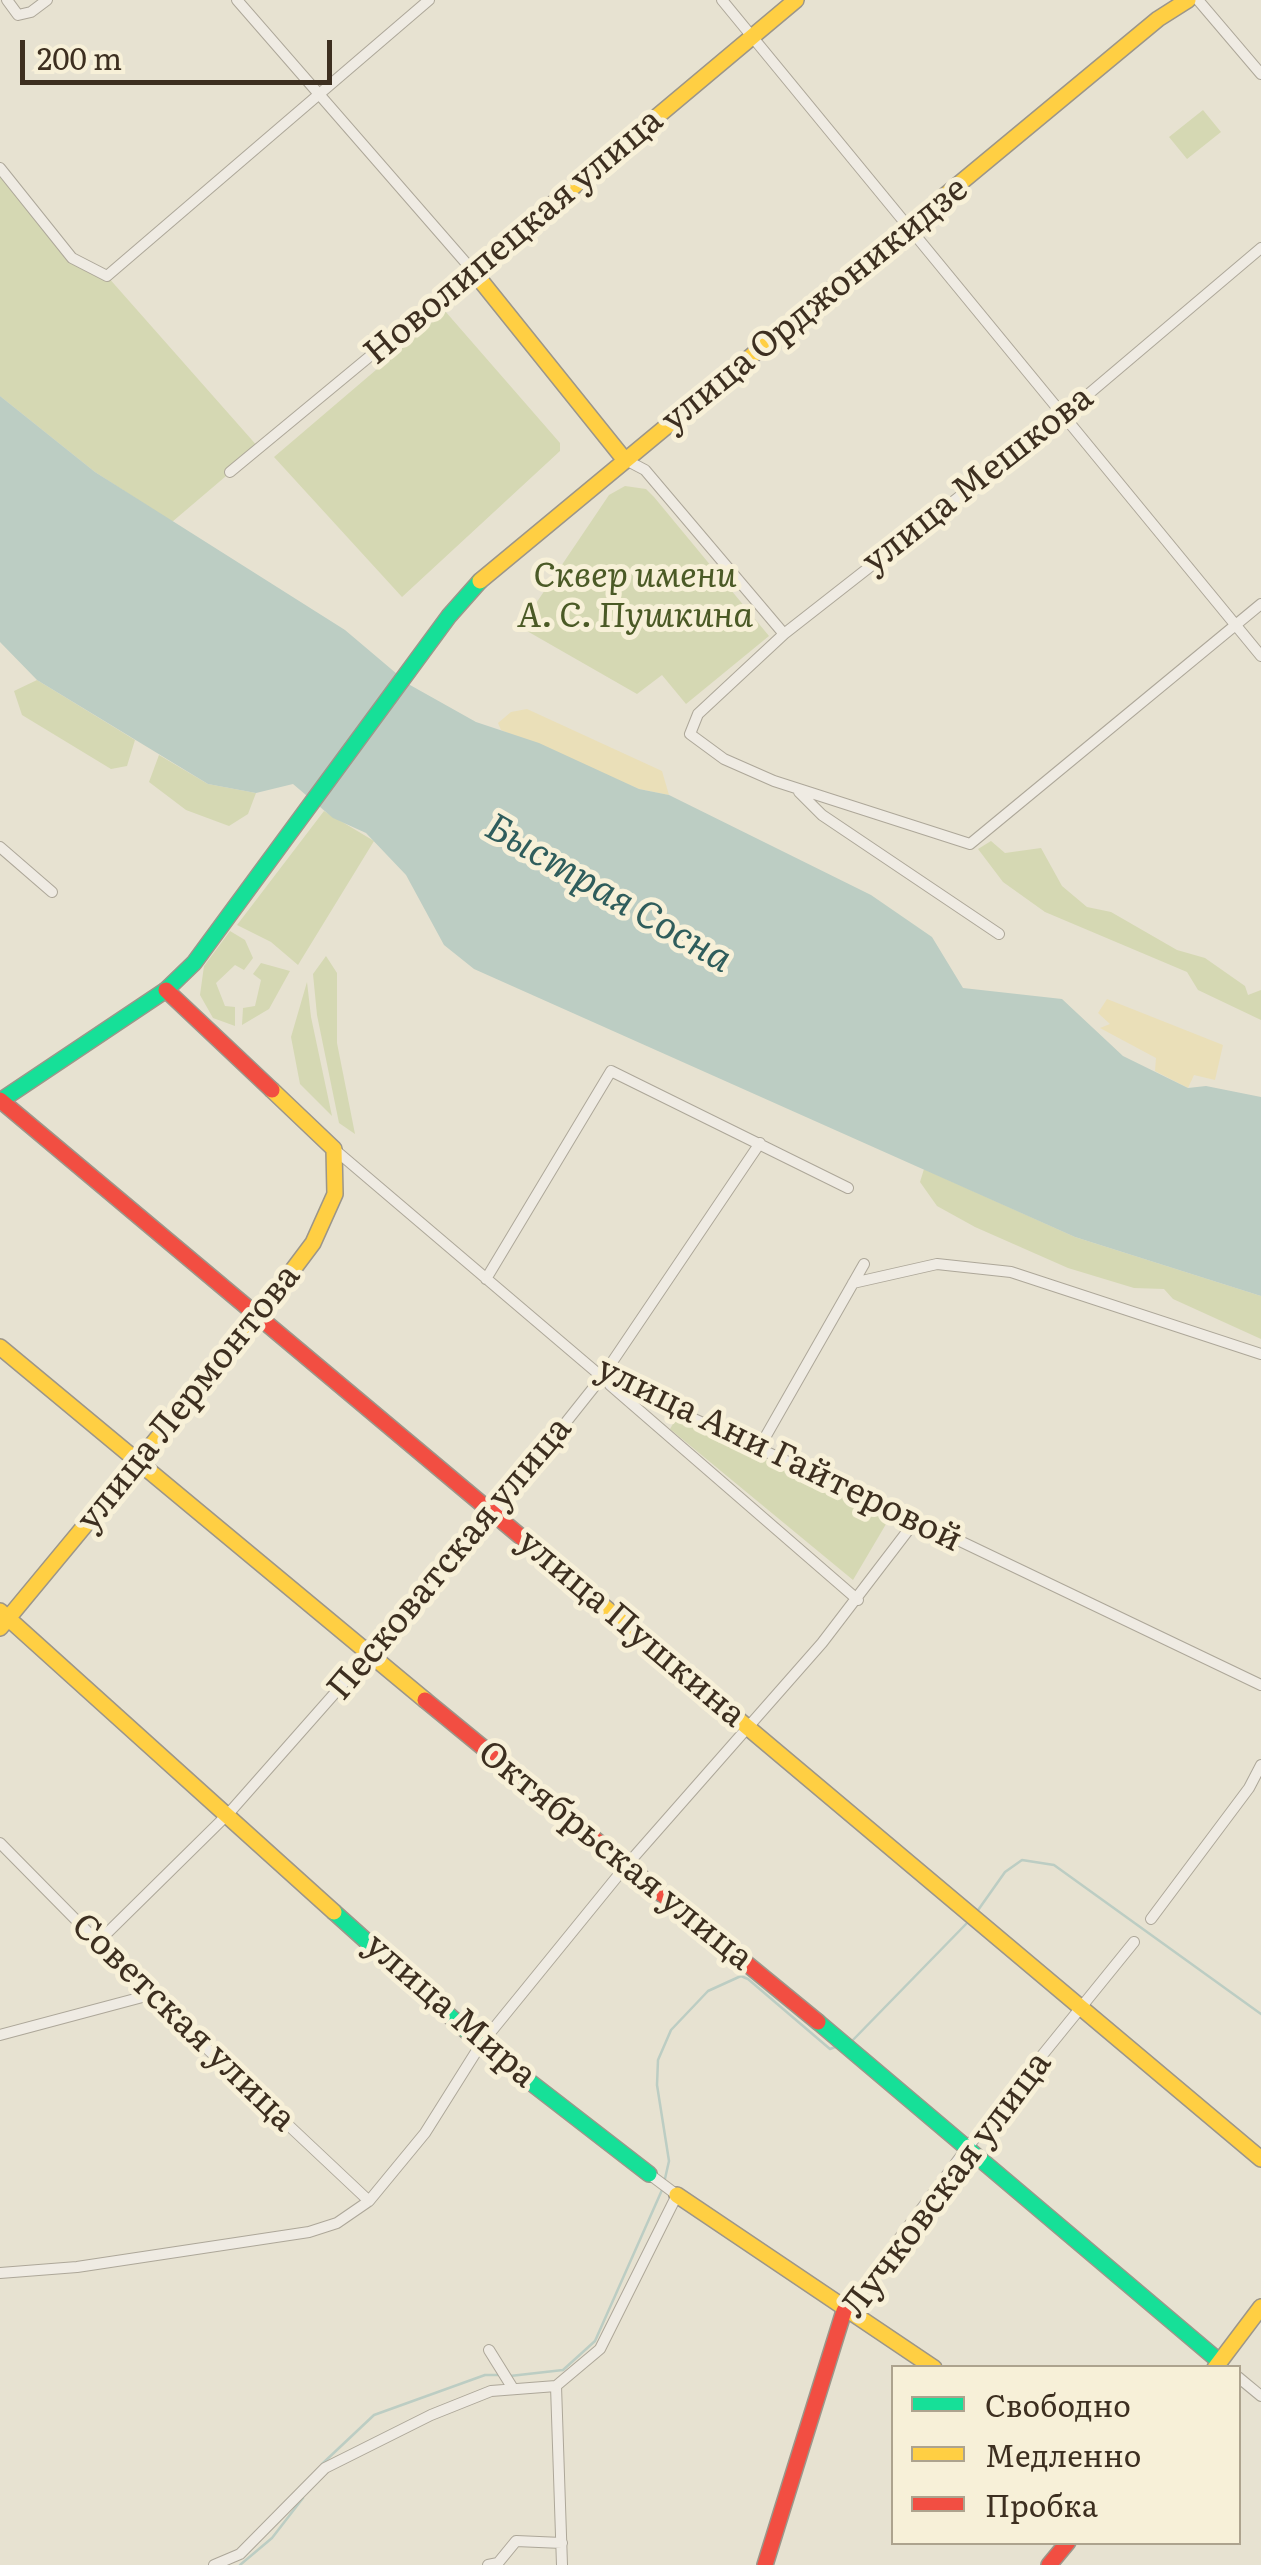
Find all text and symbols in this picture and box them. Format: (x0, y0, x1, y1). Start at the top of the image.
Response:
scale bar (25, 20, 338, 82)
text: 200 m (37, 35, 122, 79)
street label: Новолипецкая улица (356, 100, 672, 374)
street label: улица Орджоникидзе (653, 168, 977, 442)
street label: улица Мешкова (854, 377, 1102, 583)
park label: Сквер имени А. С. Пушкина (517, 556, 753, 638)
water label: Быстрая Сосна (476, 805, 740, 983)
street label: улица Лермонтова (68, 1256, 310, 1540)
street label: улица Ани Гайтеровой (590, 1348, 968, 1562)
street label: Песковатская улица (319, 1409, 581, 1709)
street label: улица Пушкина (508, 1521, 754, 1737)
street label: Октябрьская улица (469, 1732, 761, 1980)
street label: Советская улица (62, 1905, 304, 2141)
street label: улица Мира (356, 1925, 544, 2097)
street label: Лучковская улица (833, 2044, 1061, 2326)
legend (891, 2365, 1241, 2545)
text: Свободно (985, 2382, 1131, 2426)
text: Медленно (985, 2432, 1141, 2476)
text: Пробка (985, 2482, 1098, 2526)

